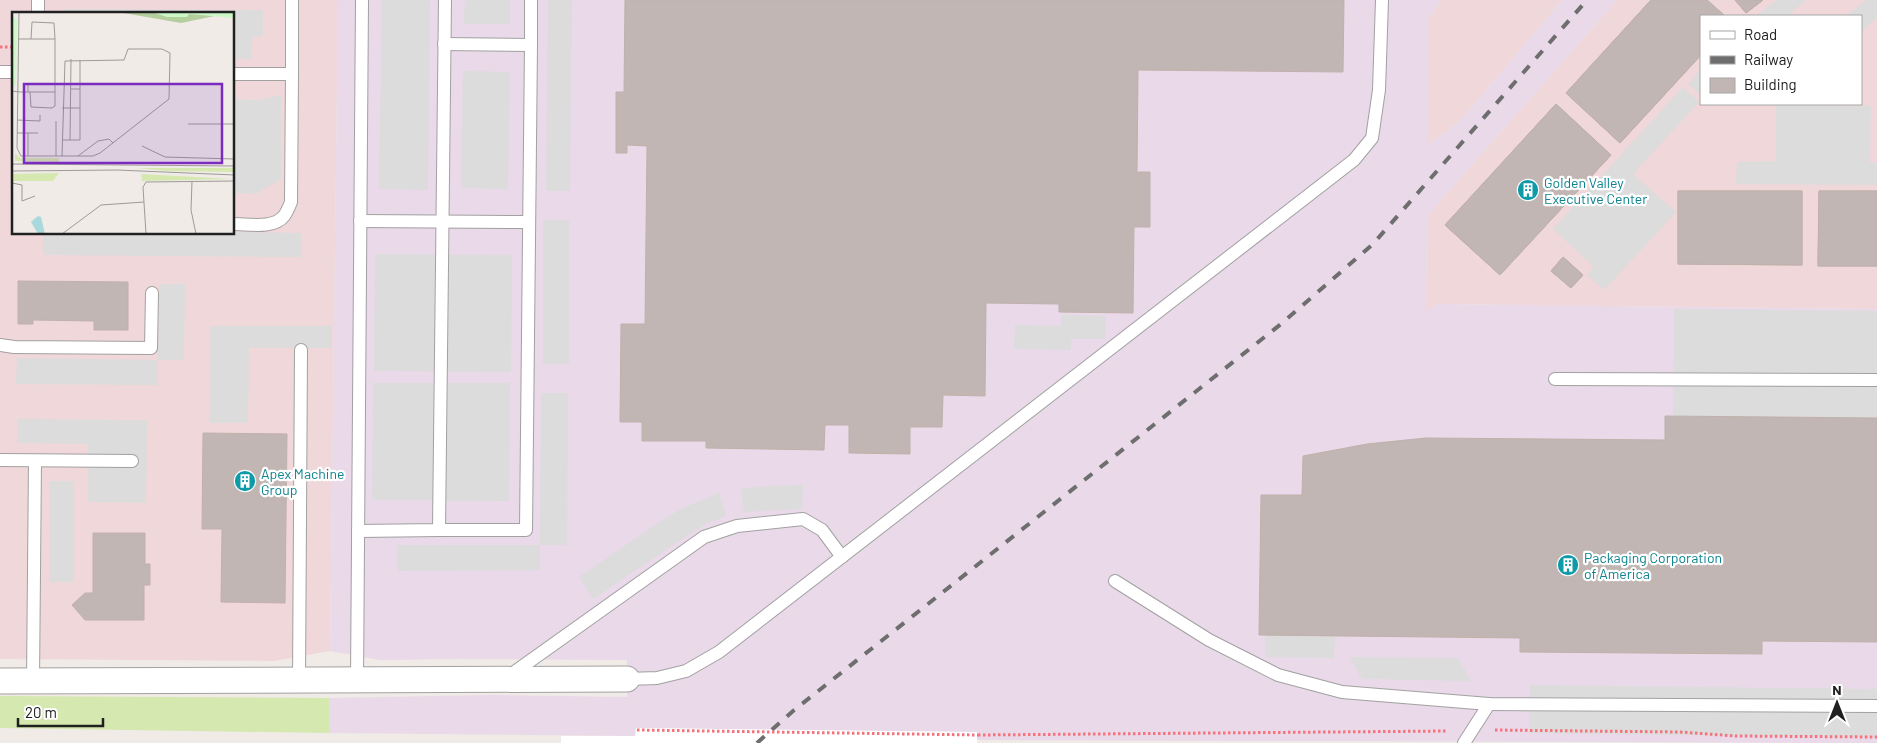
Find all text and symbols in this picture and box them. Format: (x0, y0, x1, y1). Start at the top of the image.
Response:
inset map (12, 12, 235, 235)
legend (1700, 15, 1862, 105)
text: Road (1744, 25, 1777, 43)
text: Railway (1744, 50, 1793, 68)
text: Building (1744, 75, 1797, 93)
place label: Golden Valley Executive Center (1544, 174, 1647, 207)
building icon: Golden Valley Executive Center (1516, 178, 1540, 202)
place label: Apex Machine Group (261, 465, 344, 498)
building icon: Apex Machine Group (233, 469, 257, 493)
place label: Packaging Corporation of America (1584, 549, 1722, 582)
building icon: Packaging Corporation of America (1556, 553, 1580, 577)
north arrow (1812, 678, 1862, 728)
text: N (1832, 681, 1842, 698)
scale bar (18, 696, 102, 728)
text: 20 m (25, 703, 57, 721)

